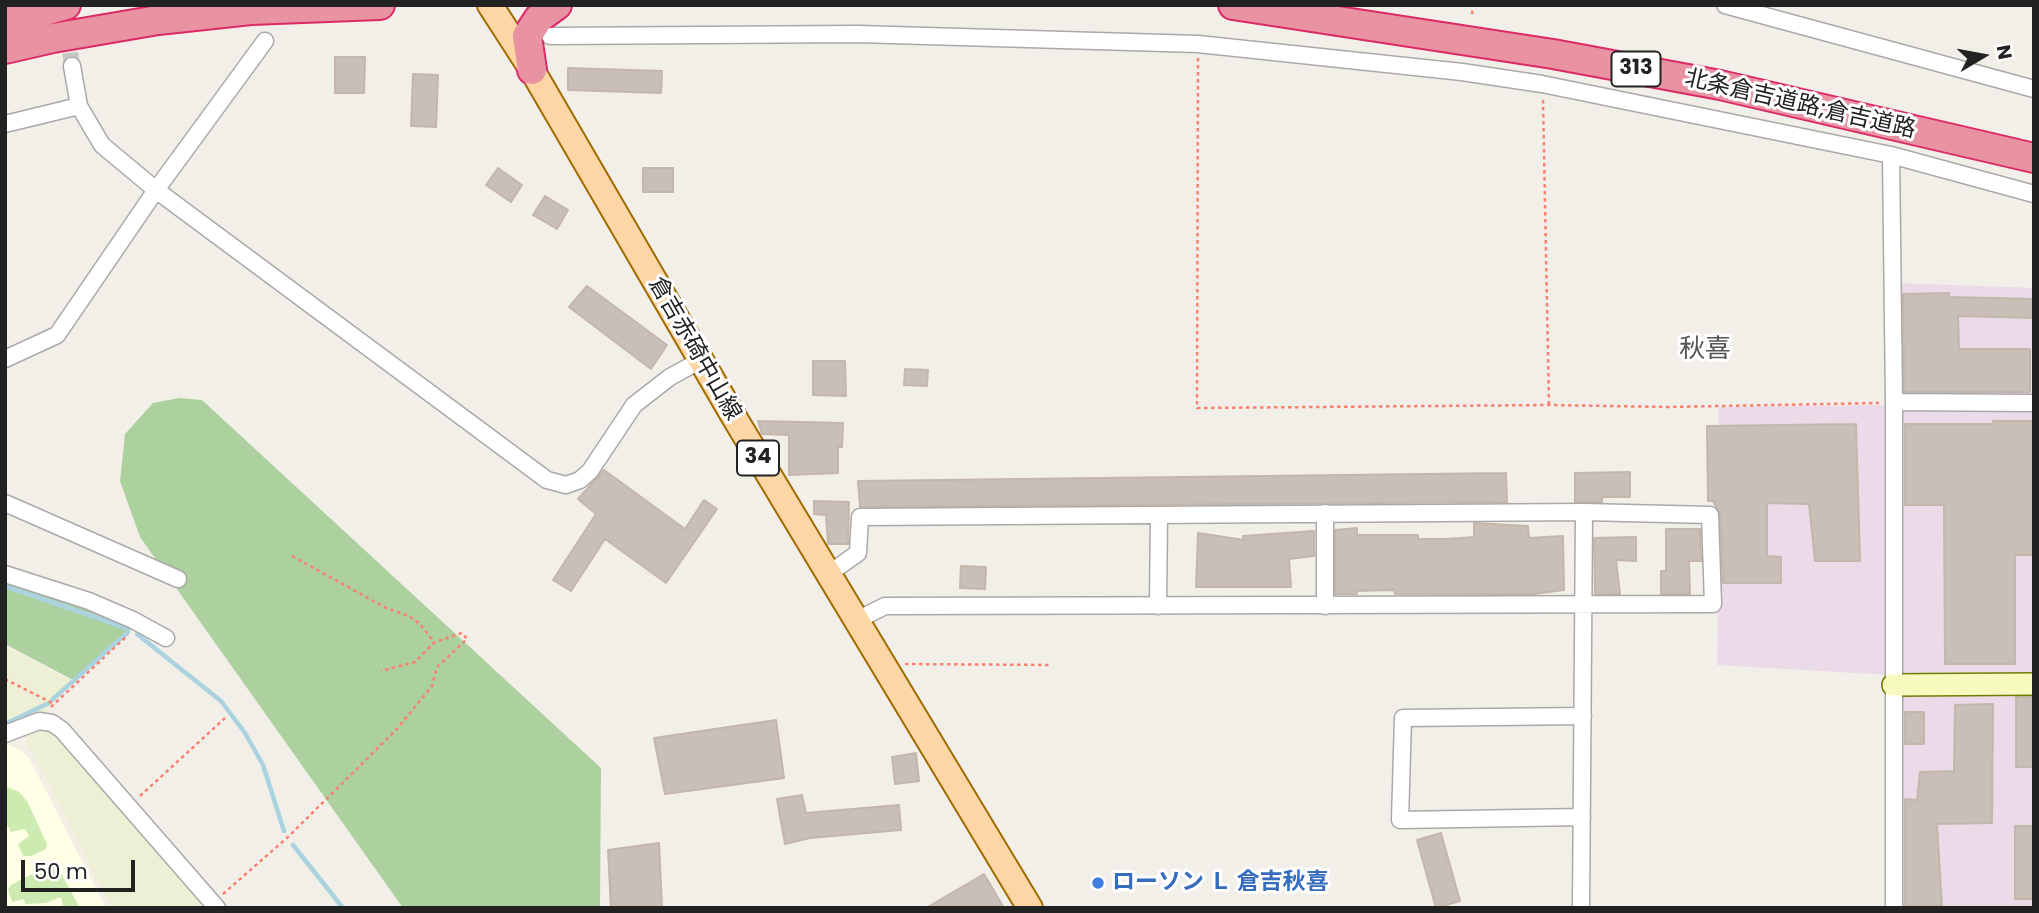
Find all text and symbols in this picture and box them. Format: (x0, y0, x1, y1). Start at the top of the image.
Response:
north arrow (1948, 21, 2018, 91)
text: N (1990, 43, 2019, 62)
road number: 313 (1612, 52, 1660, 86)
street label: 北条倉吉道路;倉吉道路 (1682, 65, 1918, 145)
street label: 倉吉赤碕中山線 (642, 272, 746, 426)
district label: 秋喜 (1679, 334, 1731, 366)
road number: 34 (737, 440, 779, 476)
scale bar (24, 846, 138, 890)
text: 50 m (34, 857, 88, 886)
place label: ローソン Ｌ 倉吉秋喜 (1112, 869, 1329, 897)
marker: ローソン Ｌ 倉吉秋喜 (1090, 875, 1106, 891)

